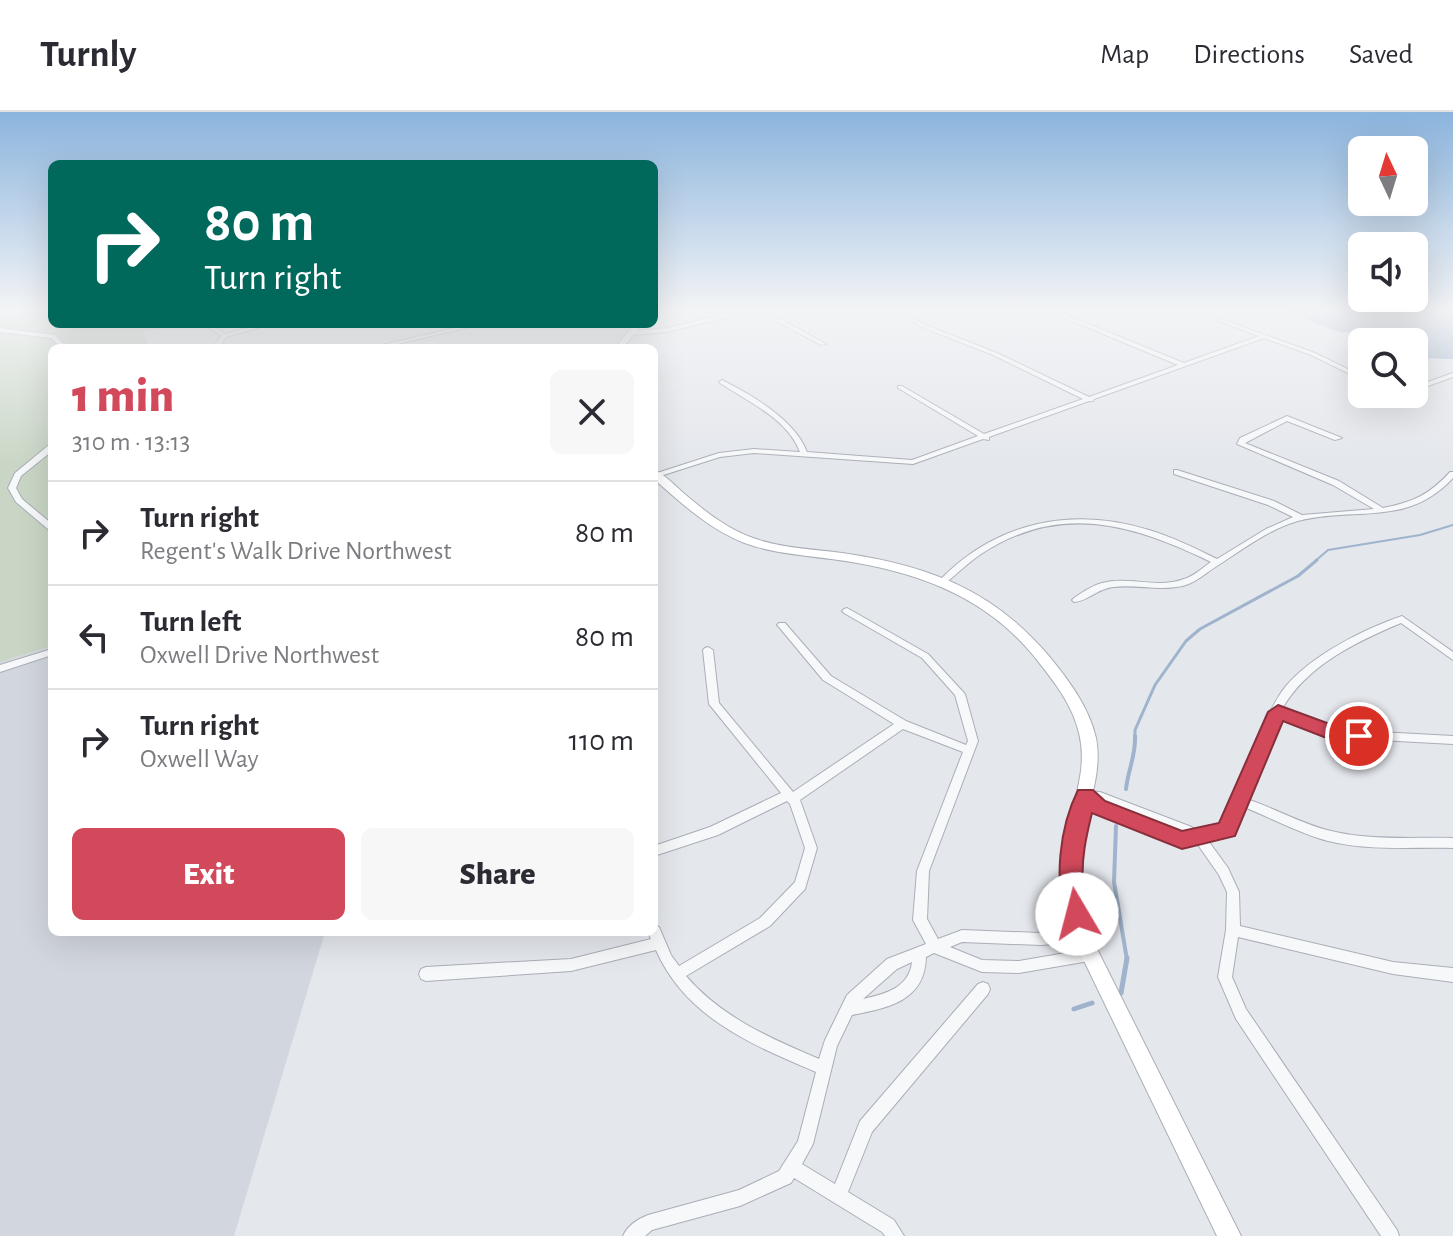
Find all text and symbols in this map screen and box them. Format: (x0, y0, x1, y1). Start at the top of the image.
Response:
text: Turnly (40, 36, 136, 74)
text: Map (1100, 41, 1149, 69)
text: Directions (1193, 41, 1305, 69)
text: Saved (1349, 41, 1413, 69)
north arrow (1348, 136, 1428, 216)
map controls (1348, 136, 1428, 408)
icon: right (72, 192, 176, 296)
text: 80 m (204, 195, 314, 251)
button: sound (1348, 232, 1428, 312)
text: Turn right (204, 260, 341, 296)
button: search (1348, 328, 1428, 408)
button: close (550, 370, 634, 454)
text: 1 min (72, 373, 174, 421)
text: 310 m · 13:13 (72, 429, 190, 455)
text: Turn right (140, 503, 259, 533)
icon: right (72, 511, 116, 555)
text: 80 m (575, 518, 634, 548)
text: Regent's Walk Drive Northwest (140, 538, 452, 564)
text: Turn left (140, 607, 241, 637)
icon: left (72, 615, 116, 659)
text: 80 m (575, 622, 634, 652)
text: Oxwell Drive Northwest (140, 642, 379, 668)
pin (1325, 702, 1393, 770)
text: Turn right (140, 711, 259, 741)
icon: arrive (1337, 714, 1381, 758)
icon: right (72, 719, 116, 763)
text: 110 m (569, 726, 634, 756)
text: Oxwell Way (140, 746, 259, 772)
button: Exit (72, 828, 345, 920)
button: Share (361, 828, 634, 920)
position arrow (1035, 872, 1119, 956)

